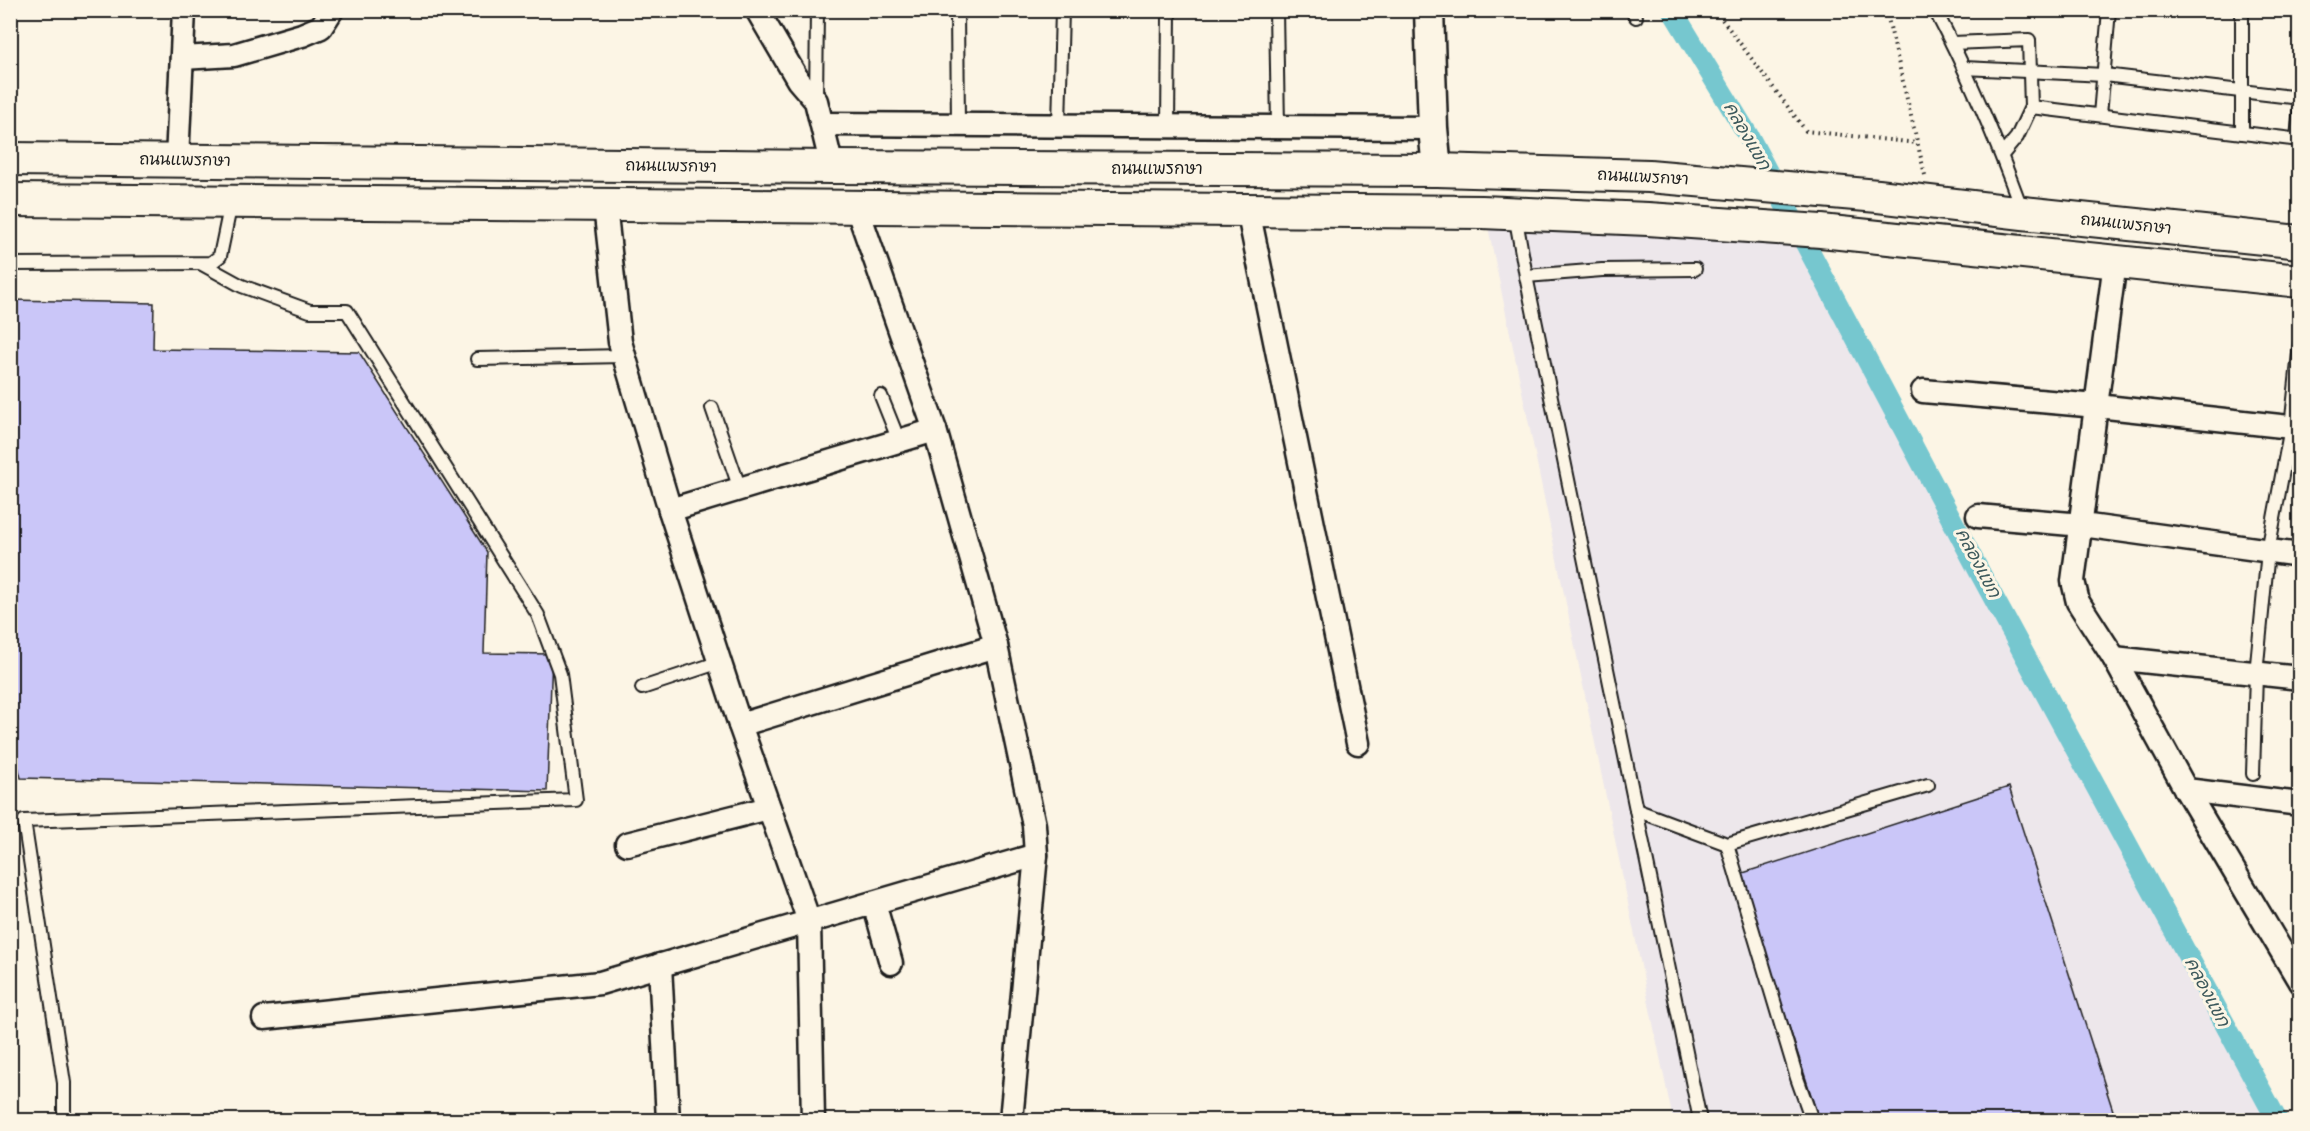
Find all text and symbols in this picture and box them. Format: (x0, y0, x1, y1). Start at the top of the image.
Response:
water label: คลองแขก (1717, 97, 1777, 176)
street label: ถนนแพรกษา (139, 148, 231, 172)
street label: ถนนแพรกษา (625, 154, 717, 178)
street label: ถนนแพรกษา (1111, 158, 1203, 180)
street label: ถนนแพรกษา (1597, 164, 1689, 190)
street label: ถนนแพรกษา (2079, 208, 2173, 240)
water label: คลองแขก (1949, 524, 2007, 603)
water label: คลองแขก (2178, 953, 2236, 1032)

